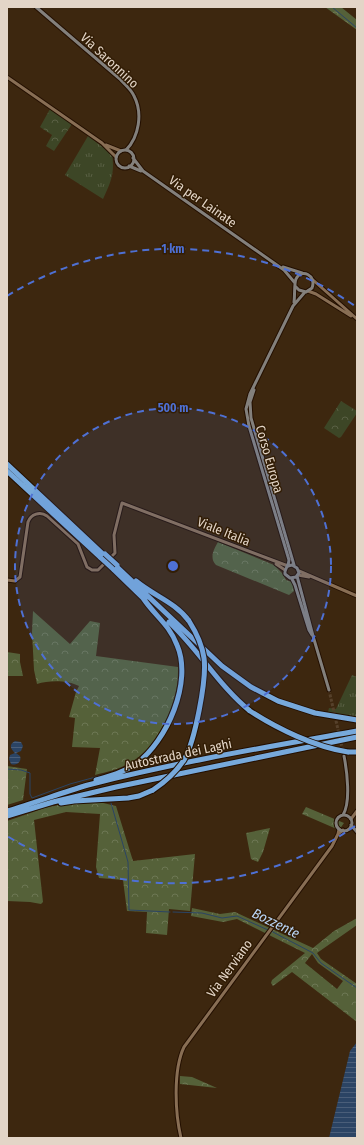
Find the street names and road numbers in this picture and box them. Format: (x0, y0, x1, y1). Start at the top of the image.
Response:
street label: Via Saronnino (78, 30, 142, 91)
street label: Via per Lainate (166, 173, 239, 230)
street label: Corso Europa (253, 423, 286, 495)
street label: Viale Italia (195, 514, 253, 549)
street label: Autostrada dei Laghi (123, 736, 233, 773)
street label: Via Nerviano (204, 937, 255, 1000)

